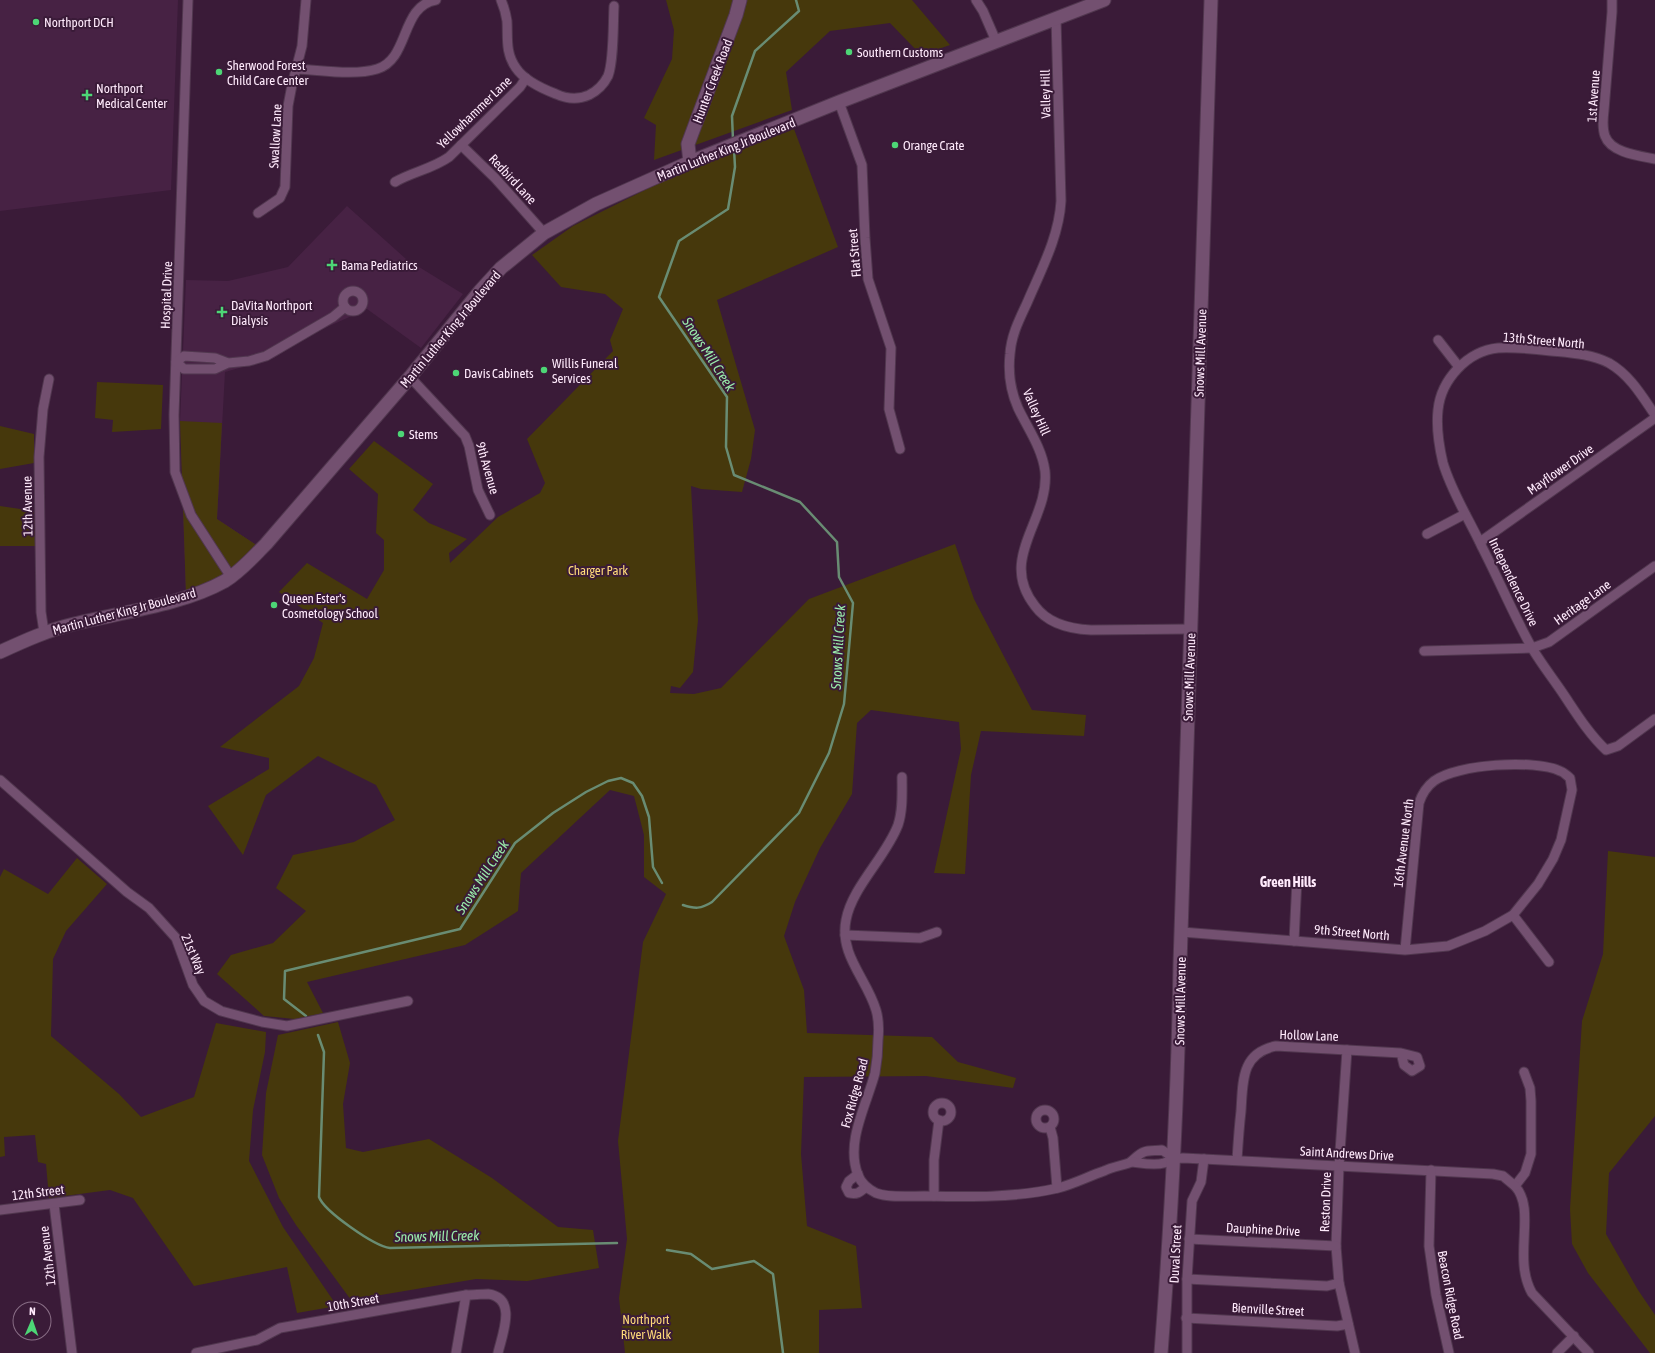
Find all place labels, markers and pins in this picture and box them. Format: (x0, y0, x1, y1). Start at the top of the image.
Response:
place label: Northport DCH (44, 15, 114, 30)
marker: Northport DCH (31, 17, 41, 27)
place label: Southern Customs (857, 45, 944, 60)
marker: Southern Customs (844, 47, 854, 57)
place label: Sherwood Forest Child Care Center (227, 58, 308, 88)
marker: Sherwood Forest Child Care Center (214, 67, 224, 77)
place label: Northport Medical Center (96, 81, 167, 111)
marker: Northport Medical Center (81, 89, 93, 101)
place label: Orange Crate (903, 138, 965, 153)
marker: Orange Crate (890, 140, 900, 150)
place label: Bama Pediatrics (341, 258, 418, 273)
marker: Bama Pediatrics (326, 259, 338, 271)
place label: DaVita Northport Dialysis (231, 298, 313, 328)
marker: DaVita Northport Dialysis (216, 306, 228, 318)
place label: Willis Funeral Services (552, 356, 618, 386)
marker: Willis Funeral Services (539, 365, 549, 375)
place label: Davis Cabinets (464, 366, 534, 381)
marker: Davis Cabinets (451, 368, 461, 378)
place label: Stems (409, 427, 438, 442)
marker: Stems (396, 429, 406, 439)
place label: Queen Ester's Cosmetology School (282, 591, 378, 621)
marker: Queen Ester's Cosmetology School (269, 600, 279, 610)

